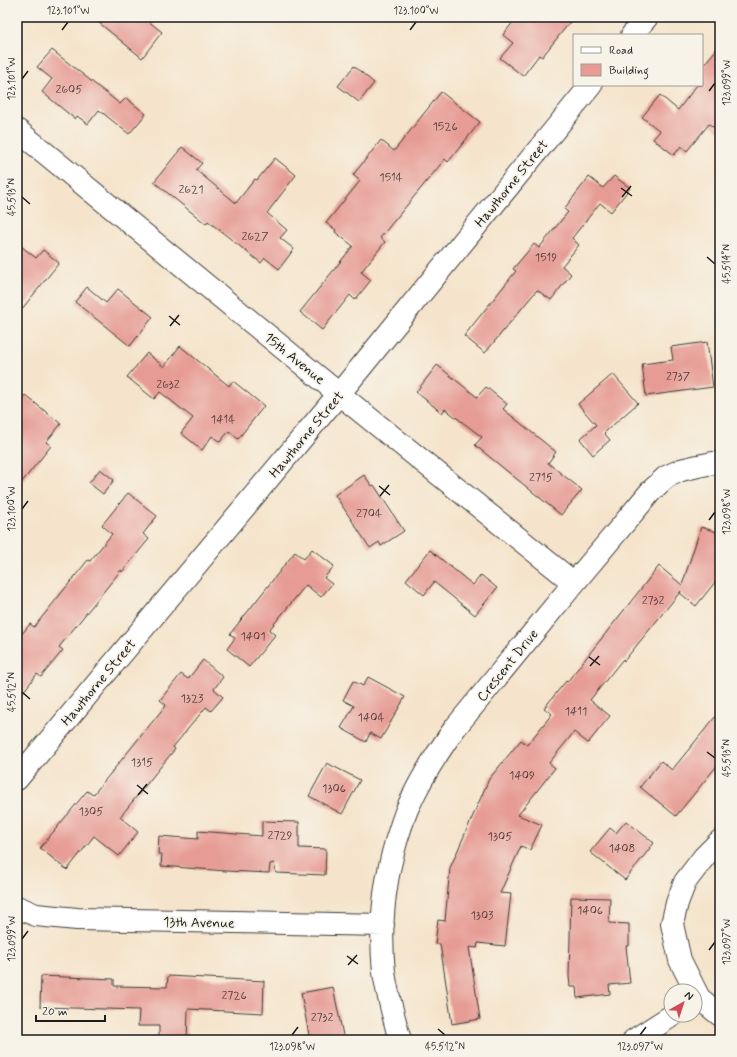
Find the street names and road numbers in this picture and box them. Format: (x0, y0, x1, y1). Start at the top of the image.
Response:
street label: Hawthorne Street (471, 136, 553, 231)
street label: 15th Avenue (260, 329, 329, 389)
street label: Hawthorne Street (265, 387, 348, 482)
street label: Crescent Drive (473, 626, 543, 706)
street label: Hawthorne Street (57, 635, 140, 730)
street label: 13th Avenue (163, 913, 235, 933)

